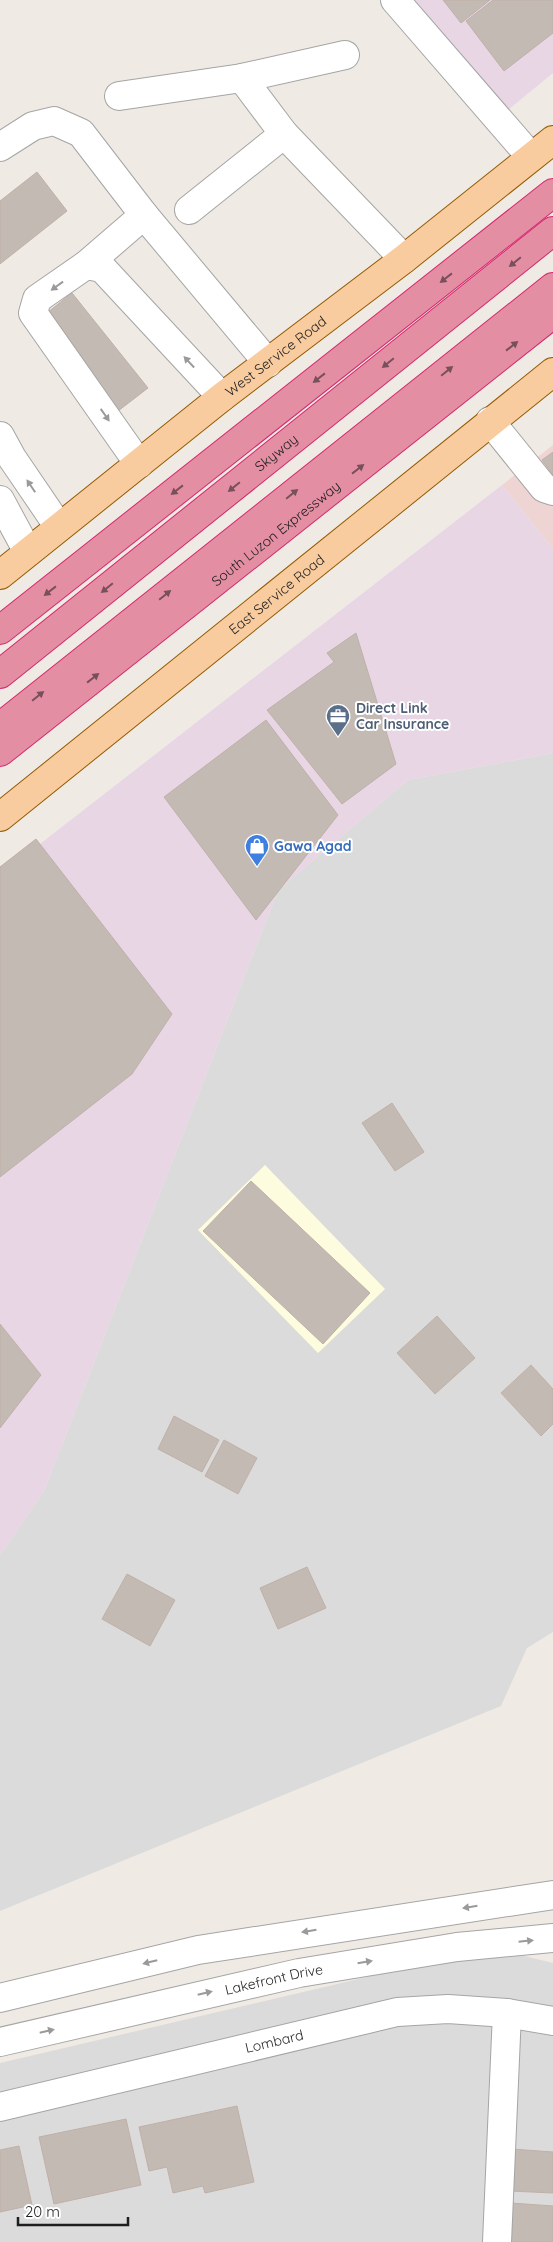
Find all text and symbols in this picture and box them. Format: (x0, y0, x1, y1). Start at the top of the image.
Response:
one-way arrow (509, 256, 522, 267)
one-way arrow (440, 272, 453, 283)
one-way arrow (51, 280, 64, 291)
street label: West Service Road (222, 312, 330, 400)
one-way arrow (505, 341, 519, 351)
one-way arrow (183, 356, 195, 368)
one-way arrow (382, 358, 395, 369)
one-way arrow (440, 365, 453, 376)
one-way arrow (312, 373, 325, 384)
one-way arrow (100, 408, 110, 422)
street label: Skyway (251, 430, 302, 475)
one-way arrow (351, 463, 364, 474)
street label: South Luzon Expressway (208, 477, 344, 590)
one-way arrow (26, 480, 36, 493)
one-way arrow (228, 481, 241, 492)
one-way arrow (171, 485, 184, 495)
one-way arrow (286, 488, 299, 499)
street label: East Service Road (225, 551, 328, 638)
one-way arrow (101, 583, 114, 594)
one-way arrow (44, 585, 57, 596)
one-way arrow (158, 590, 172, 600)
one-way arrow (86, 673, 99, 684)
one-way arrow (31, 691, 44, 702)
place label: Direct Link Car Insurance (356, 699, 449, 733)
office icon: Direct Link Car Insurance (325, 703, 351, 737)
shop icon: Gawa Agad (244, 833, 270, 867)
place label: Gawa Agad (274, 837, 352, 855)
one-way arrow (462, 1903, 478, 1911)
one-way arrow (301, 1928, 317, 1936)
one-way arrow (518, 1936, 534, 1944)
one-way arrow (142, 1958, 157, 1966)
one-way arrow (357, 1958, 373, 1966)
street label: Lakefront Drive (223, 1960, 324, 1999)
one-way arrow (198, 1989, 213, 1997)
street label: Lombard (243, 2026, 305, 2057)
one-way arrow (40, 2027, 55, 2035)
scale bar (18, 2194, 128, 2226)
text: 20 m (25, 2202, 60, 2221)

